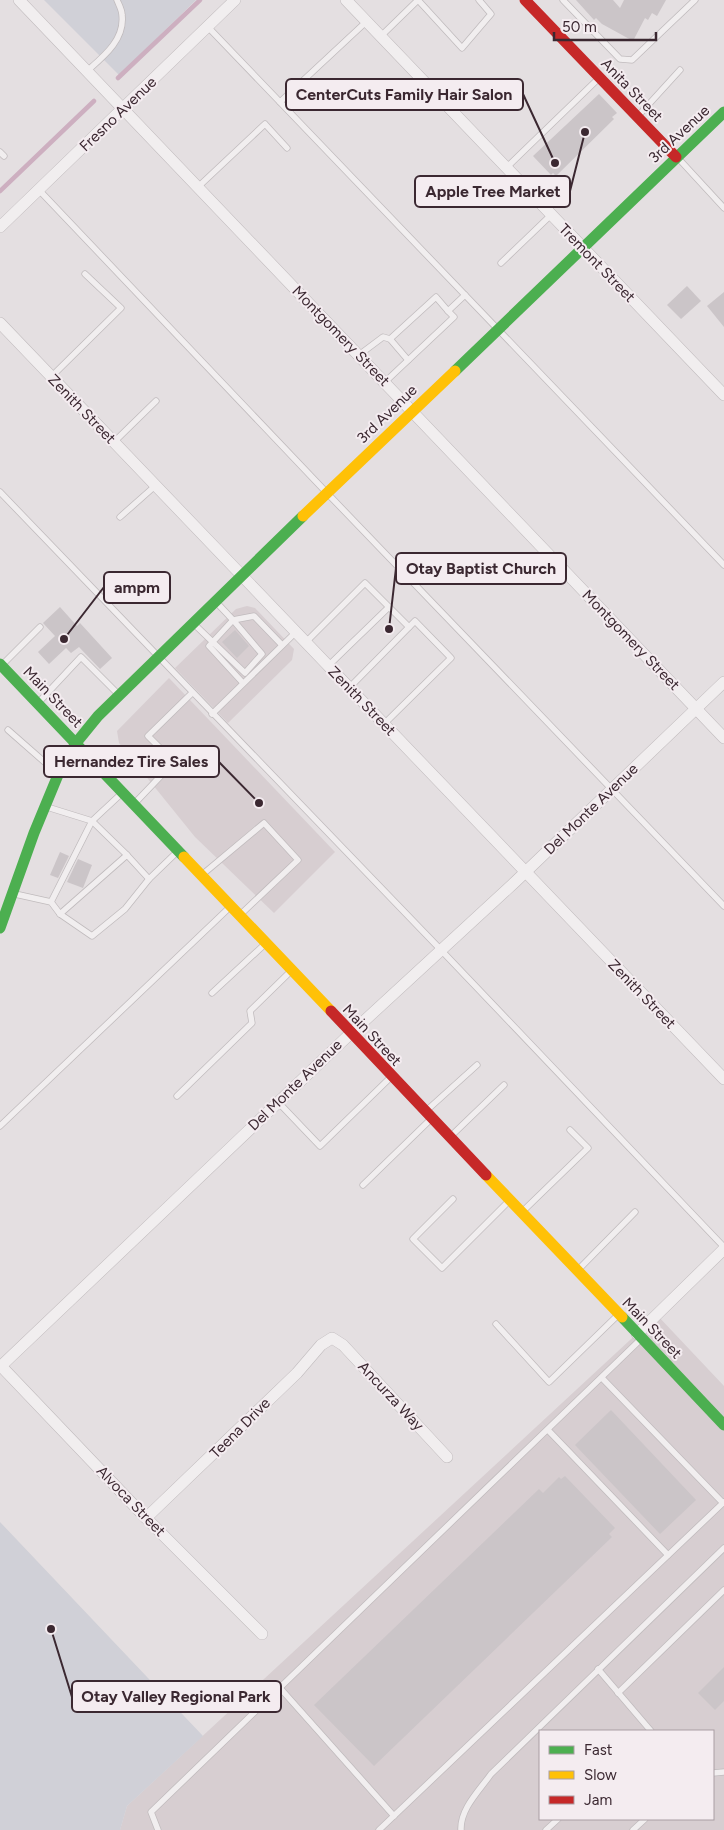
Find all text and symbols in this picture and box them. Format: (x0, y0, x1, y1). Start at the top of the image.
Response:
scale bar (554, 10, 656, 42)
text: 50 m (562, 18, 597, 36)
street label: Anita Street (597, 55, 667, 126)
street label: Fresno Avenue (76, 73, 160, 155)
callout: CenterCuts Family Hair Salon (286, 79, 523, 110)
text: CenterCuts Family Hair Salon (296, 85, 512, 104)
street label: 3rd Avenue (645, 101, 713, 167)
callout: Apple Tree Market (415, 176, 570, 207)
text: Apple Tree Market (425, 182, 561, 201)
street label: Tremont Street (555, 220, 639, 306)
street label: Montgomery Street (288, 282, 394, 390)
street label: Zenith Street (44, 371, 120, 448)
street label: 3rd Avenue (353, 381, 421, 447)
callout: Otay Baptist Church (396, 553, 566, 584)
text: Otay Baptist Church (406, 559, 556, 578)
callout: ampm (104, 572, 170, 603)
text: ampm (114, 578, 160, 597)
street label: Montgomery Street (578, 586, 684, 694)
street label: Main Street (19, 663, 87, 732)
street label: Zenith Street (324, 663, 400, 740)
callout: Hernandez Tire Sales (44, 746, 219, 777)
text: Hernandez Tire Sales (54, 752, 209, 771)
street label: Del Monte Avenue (540, 760, 642, 858)
street label: Zenith Street (604, 956, 680, 1033)
street label: Main Street (339, 1000, 405, 1070)
street label: Del Monte Avenue (244, 1036, 346, 1134)
street label: Main Street (618, 1294, 686, 1363)
street label: Ancurza Way (354, 1358, 428, 1434)
street label: Teena Drive (206, 1394, 274, 1462)
street label: Alvoca Street (93, 1462, 169, 1540)
callout: Otay Valley Regional Park (72, 1681, 281, 1712)
text: Otay Valley Regional Park (81, 1687, 271, 1706)
legend (539, 1730, 714, 1820)
text: Fast (584, 1741, 613, 1759)
text: Slow (584, 1766, 617, 1784)
text: Jam (584, 1791, 612, 1809)

